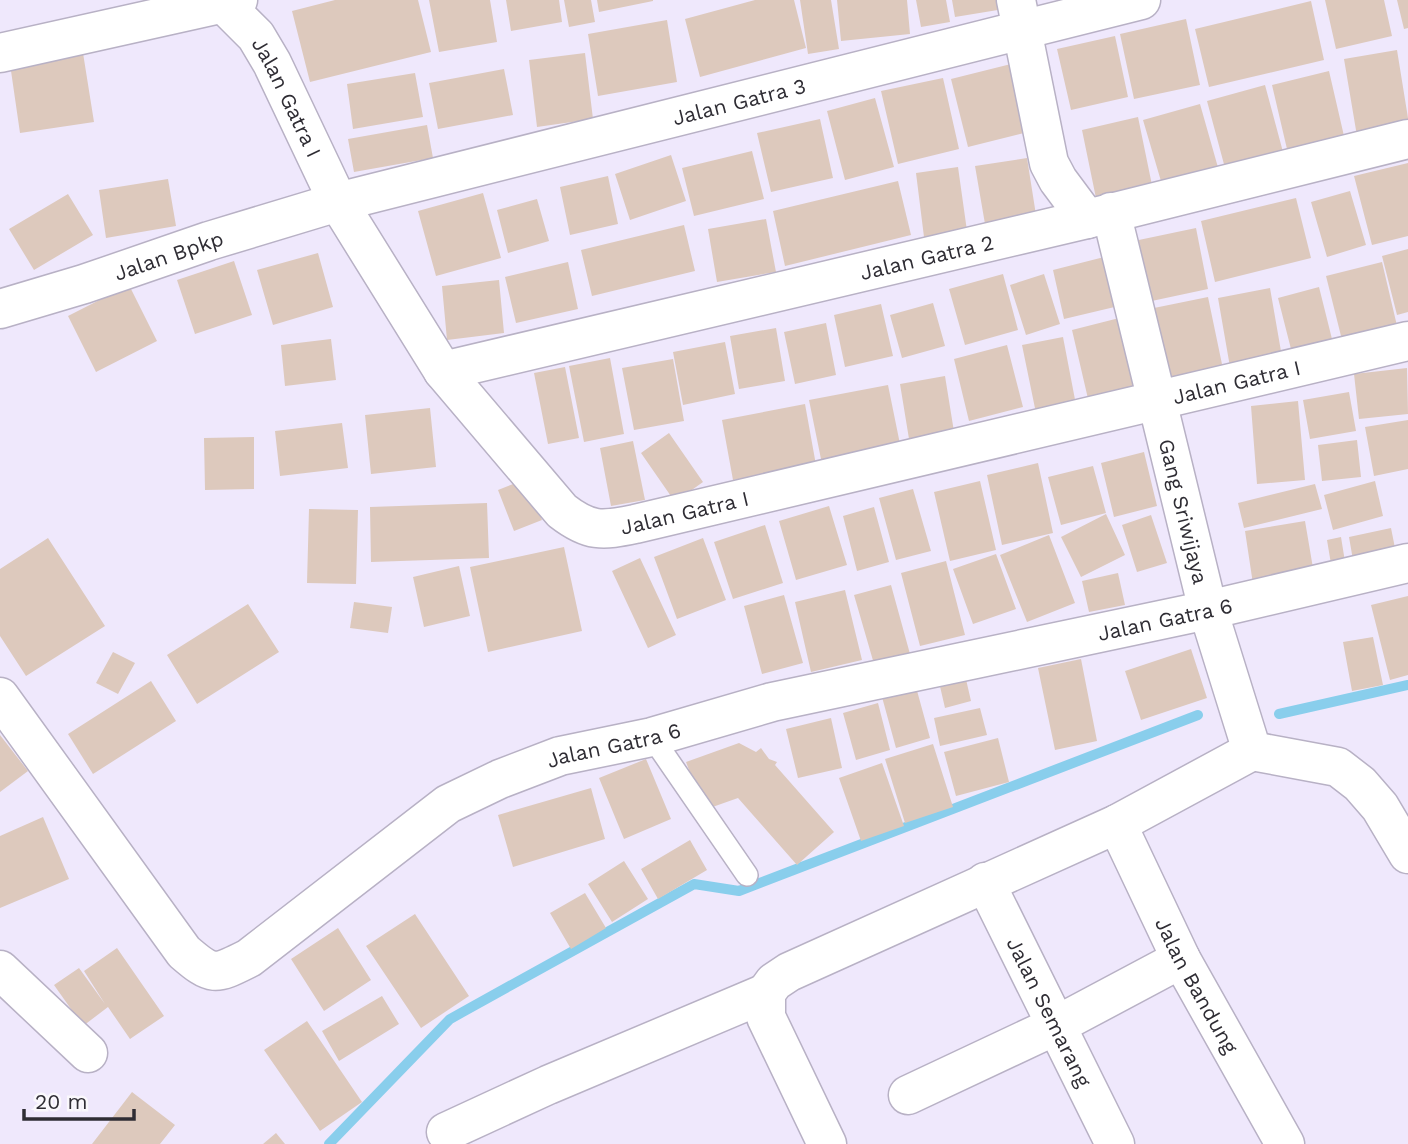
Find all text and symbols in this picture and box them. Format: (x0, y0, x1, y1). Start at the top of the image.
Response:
street label: Jalan Gatra I (247, 33, 327, 161)
street label: Jalan Gatra 3 (670, 72, 808, 130)
street label: Jalan Bpkp (111, 225, 226, 285)
street label: Jalan Gatra 2 (857, 229, 996, 285)
street label: Jalan Gatra I (1170, 354, 1303, 409)
street label: Gang Sriwijaya (1154, 436, 1214, 586)
street label: Jalan Gatra I (618, 485, 751, 539)
street label: Jalan Gatra 6 (1095, 592, 1235, 645)
street label: Jalan Gatra 6 (542, 717, 683, 773)
street label: Jalan Bandung (1151, 913, 1244, 1058)
street label: Jalan Semarang (1002, 933, 1097, 1092)
scale bar (24, 1078, 135, 1122)
text: 20 m (35, 1089, 87, 1114)

